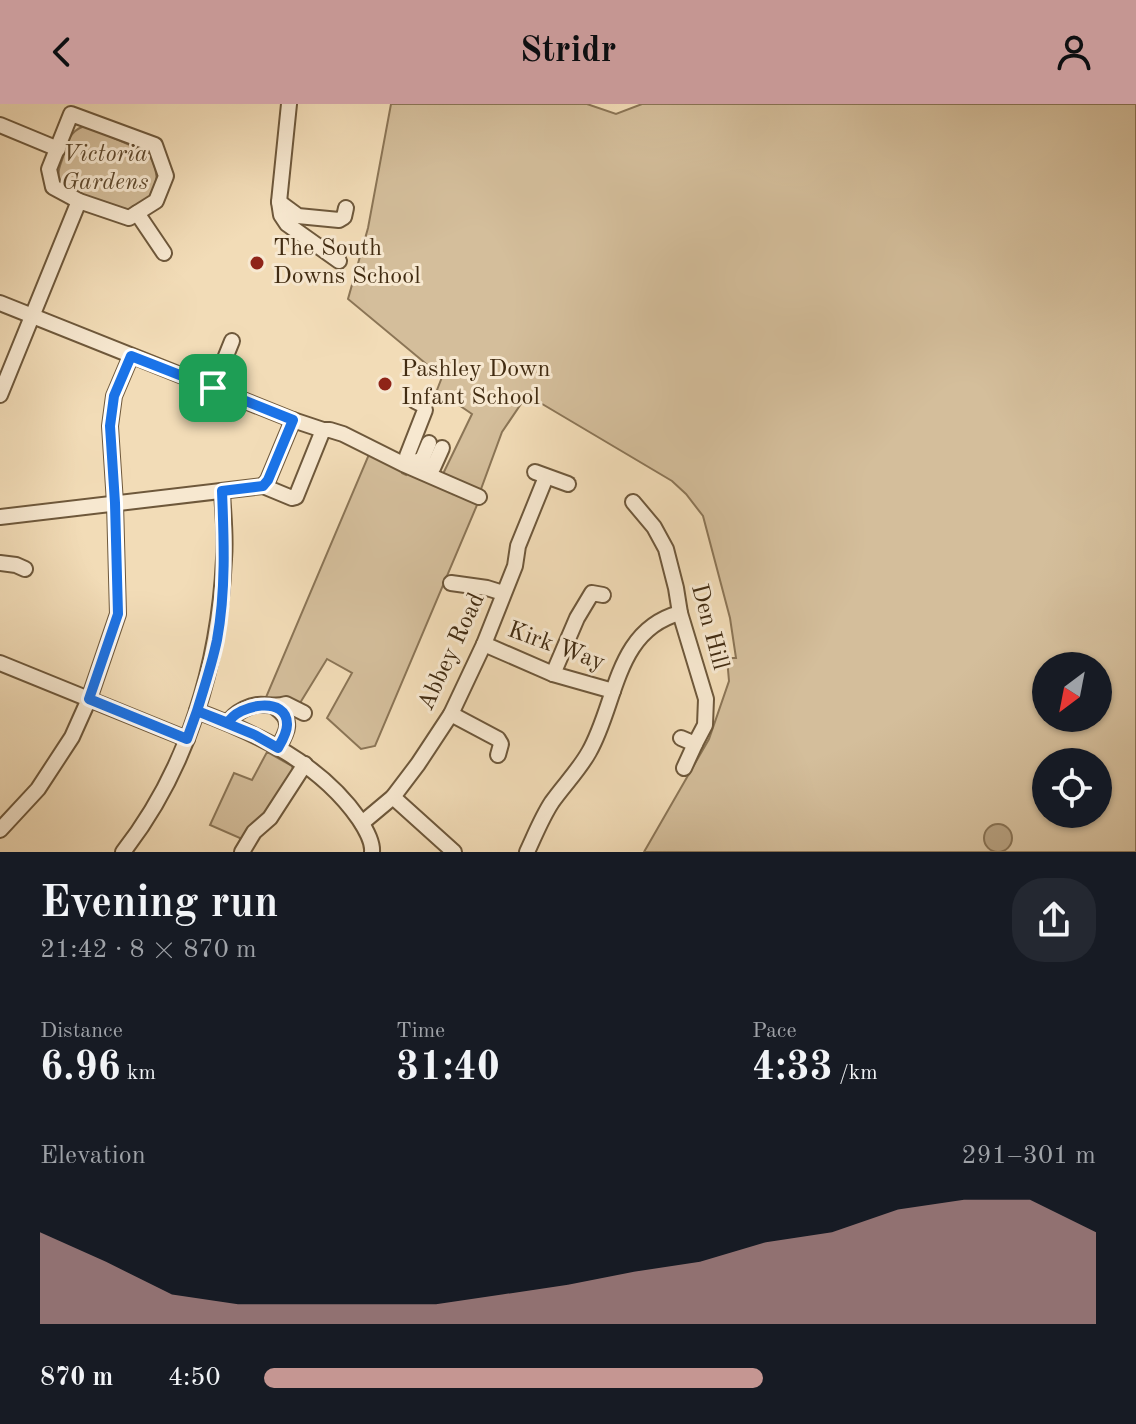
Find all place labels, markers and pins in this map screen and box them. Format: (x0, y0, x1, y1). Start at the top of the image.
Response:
place label: The South Downs School (273, 237, 421, 289)
marker: The South Downs School (248, 254, 266, 272)
pin (179, 354, 247, 422)
place label: Pashley Down Infant School (401, 358, 550, 410)
marker: Pashley Down Infant School (376, 375, 394, 393)

